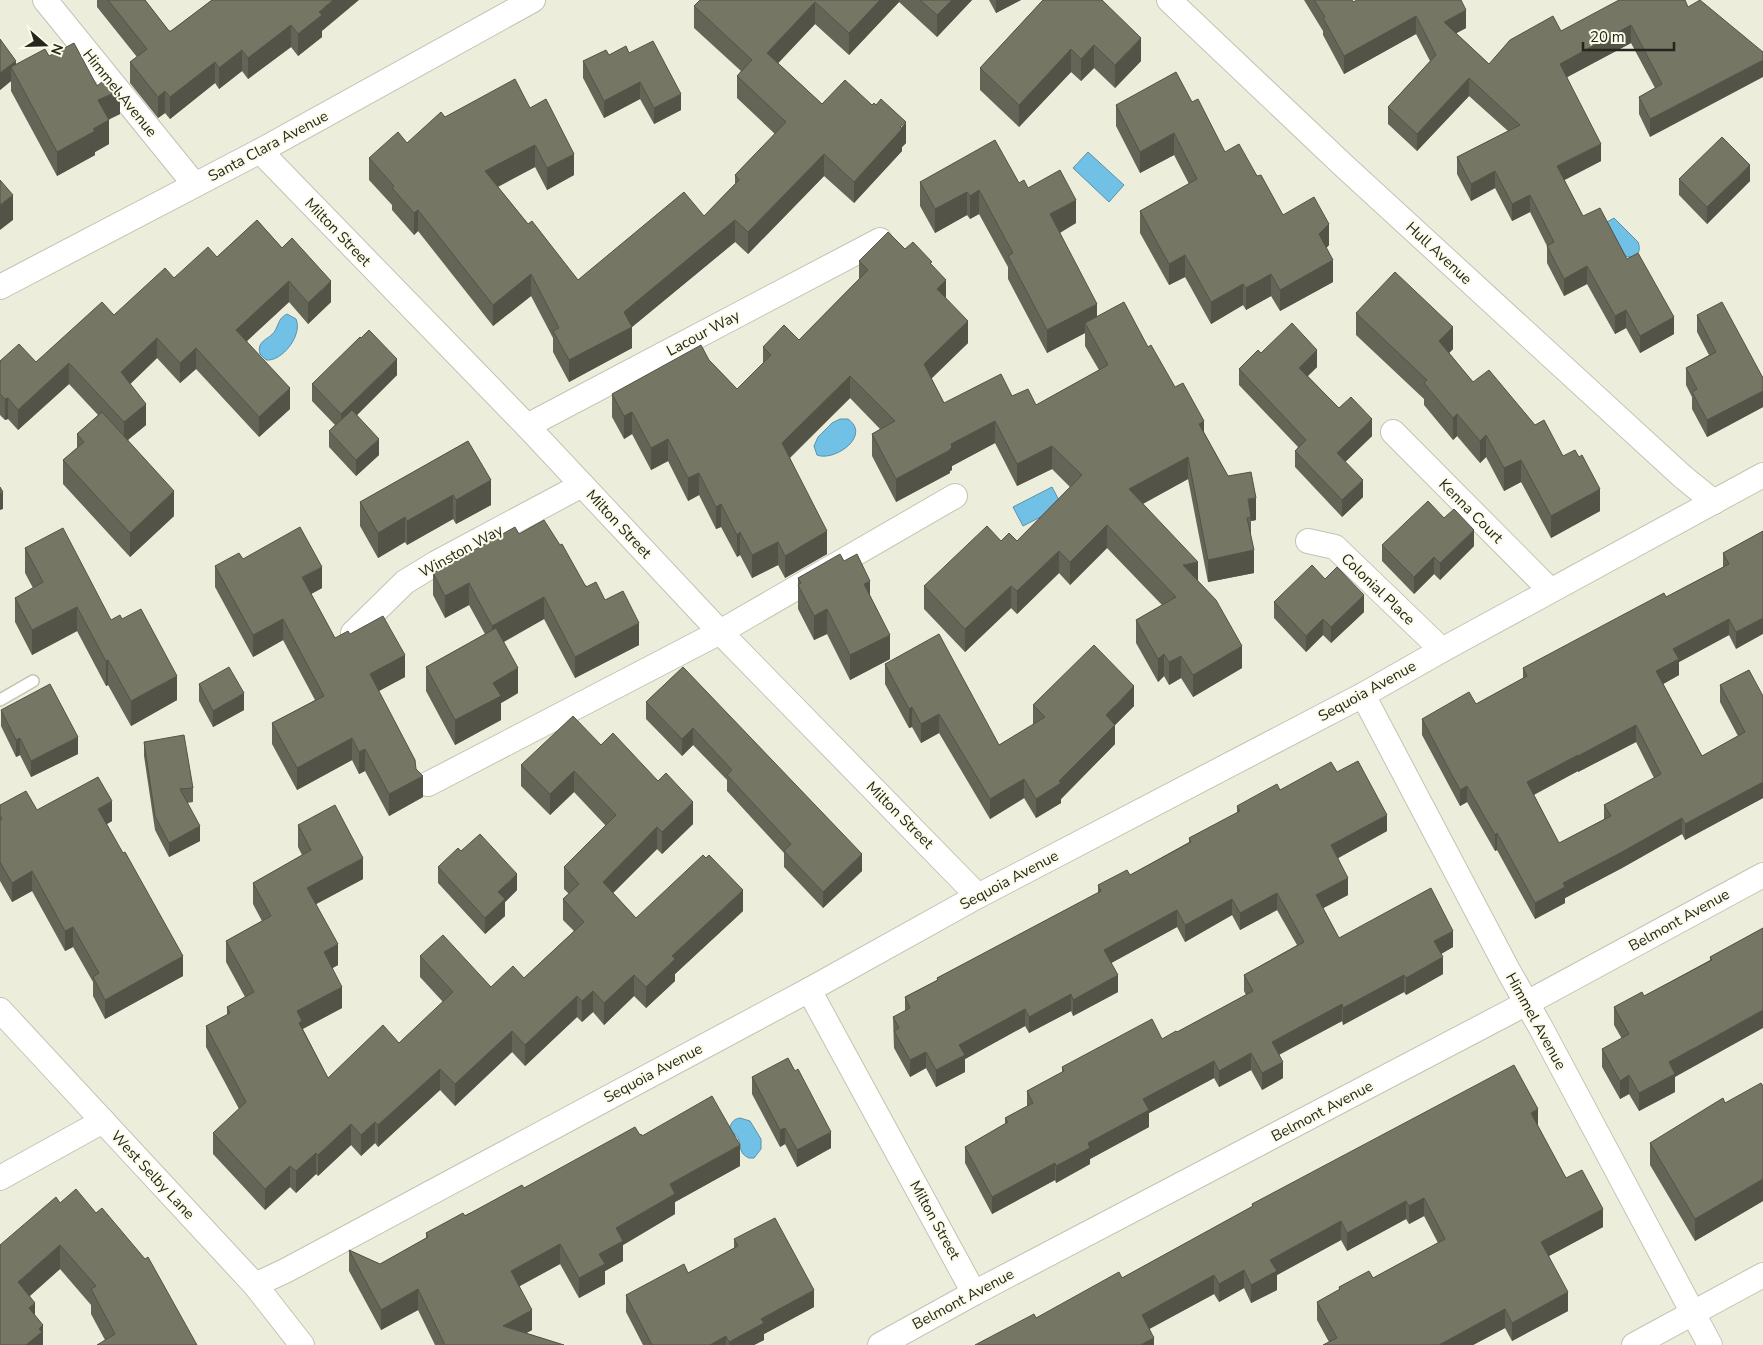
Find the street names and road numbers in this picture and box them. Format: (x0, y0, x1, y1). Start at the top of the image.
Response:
street label: Himmel Avenue (78, 45, 162, 141)
street label: Santa Clara Avenue (204, 106, 332, 186)
street label: Milton Street (300, 194, 376, 271)
street label: Hull Avenue (1402, 217, 1476, 289)
street label: Lacour Way (663, 305, 743, 361)
street label: Kenna Court (1434, 474, 1508, 548)
street label: Milton Street (582, 485, 657, 563)
street label: Winston Way (416, 520, 507, 582)
street label: Colonial Place (1337, 549, 1419, 629)
street label: Sequoia Avenue (1314, 656, 1420, 726)
street label: Milton Street (862, 777, 939, 854)
street label: Sequoia Avenue (956, 846, 1062, 914)
street label: Belmont Avenue (1625, 884, 1733, 956)
street label: Himmel Avenue (1501, 969, 1571, 1073)
street label: Sequoia Avenue (600, 1039, 706, 1107)
street label: Belmont Avenue (1268, 1076, 1376, 1146)
street label: West Selby Lane (107, 1126, 199, 1224)
street label: Milton Street (905, 1177, 965, 1264)
street label: Belmont Avenue (909, 1264, 1017, 1334)

